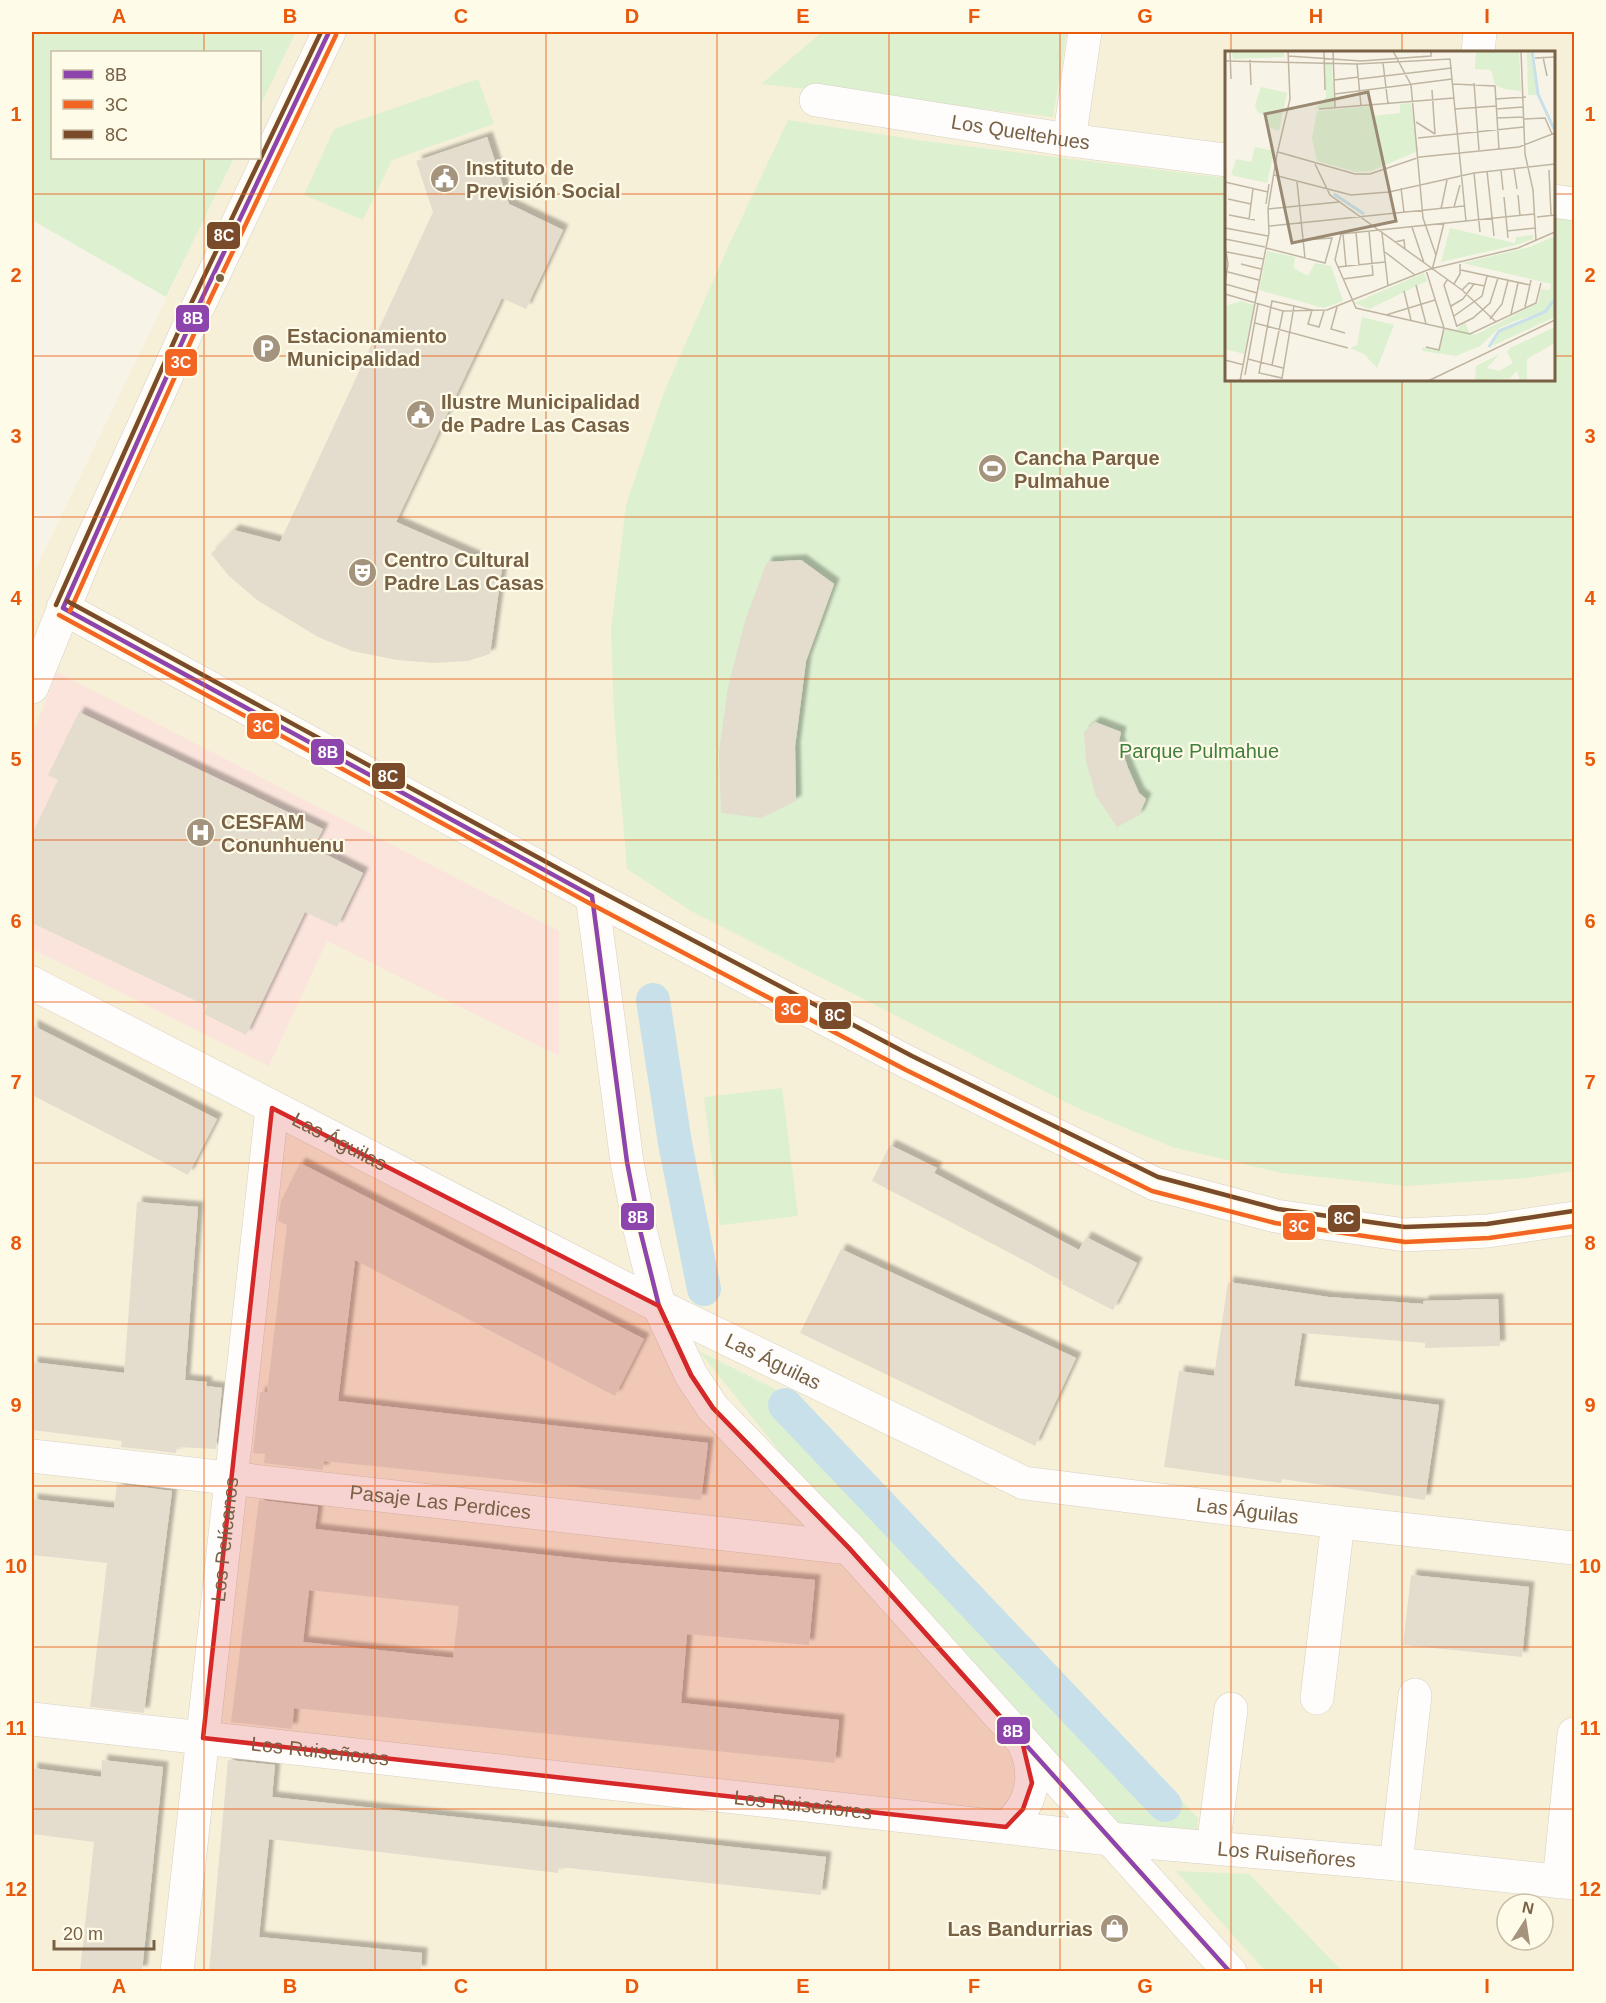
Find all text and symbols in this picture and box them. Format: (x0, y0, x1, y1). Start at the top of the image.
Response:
text: A (112, 5, 126, 27)
text: B (283, 5, 297, 27)
text: C (454, 5, 468, 27)
text: D (625, 5, 639, 27)
text: E (796, 5, 810, 27)
text: F (968, 5, 980, 27)
text: G (1137, 5, 1153, 27)
text: H (1309, 5, 1323, 27)
text: I (1484, 5, 1490, 27)
legend (51, 51, 261, 159)
inset map (1225, 51, 1555, 381)
text: 8B (105, 65, 127, 85)
text: 3C (105, 95, 128, 115)
text: 1 (10, 103, 22, 125)
text: 1 (1584, 103, 1596, 125)
street label: Los Queltehues (950, 111, 1091, 154)
text: 8C (105, 125, 128, 145)
place label: Instituto de Previsión Social (466, 157, 621, 202)
public building icon: Instituto de Previsión Social (429, 163, 461, 195)
line badge: 8C (206, 221, 241, 250)
text: 8C (214, 227, 235, 244)
text: 2 (10, 264, 22, 286)
text: 2 (1584, 264, 1596, 286)
unlabelled marker (214, 272, 226, 284)
line badge: 8B (175, 304, 210, 333)
text: 8B (183, 310, 203, 327)
place label: Estacionamiento Municipalidad (287, 325, 447, 370)
parking icon: Estacionamiento Municipalidad (250, 332, 282, 364)
line badge: 3C (164, 348, 198, 377)
text: 3C (171, 354, 192, 371)
place label: Ilustre Municipalidad de Padre Las Casas (441, 391, 640, 436)
public building icon: Ilustre Municipalidad de Padre Las Casas (404, 398, 436, 430)
text: 3 (10, 425, 22, 447)
text: 3 (1584, 425, 1596, 447)
place label: Cancha Parque Pulmahue (1014, 447, 1160, 492)
sports icon: Cancha Parque Pulmahue (977, 453, 1009, 485)
place label: Centro Cultural Padre Las Casas (384, 549, 544, 594)
theatre icon: Centro Cultural Padre Las Casas (347, 556, 379, 588)
text: 4 (10, 587, 22, 609)
text: 4 (1584, 587, 1596, 609)
line badge: 3C (246, 712, 280, 740)
text: 3C (253, 718, 274, 735)
line badge: 8B (310, 738, 345, 766)
park label: Parque Pulmahue (1119, 740, 1279, 762)
text: 8B (318, 744, 338, 761)
text: 5 (10, 748, 22, 770)
text: 5 (1584, 748, 1596, 770)
line badge: 8C (371, 762, 406, 790)
text: 8C (378, 768, 399, 785)
place label: CESFAM Conunhuenu (221, 811, 344, 856)
hospital icon: CESFAM Conunhuenu (184, 817, 216, 849)
text: 6 (10, 910, 22, 932)
text: 6 (1584, 910, 1596, 932)
line badge: 3C (774, 995, 809, 1024)
text: 3C (781, 1001, 802, 1018)
line badge: 8C (818, 1001, 852, 1030)
text: 8C (825, 1007, 846, 1024)
text: 7 (10, 1071, 22, 1093)
text: 7 (1584, 1071, 1596, 1093)
street label: Las Águilas (289, 1108, 391, 1175)
line badge: 8B (620, 1202, 655, 1231)
line badge: 8C (1327, 1204, 1361, 1233)
text: 8B (628, 1209, 648, 1226)
text: 8C (1334, 1210, 1355, 1227)
line badge: 3C (1282, 1212, 1316, 1241)
text: 3C (1289, 1218, 1310, 1235)
text: 8 (10, 1232, 22, 1254)
text: 8 (1584, 1232, 1596, 1254)
street label: Las Águilas (722, 1329, 824, 1394)
text: 9 (10, 1394, 22, 1416)
text: 9 (1584, 1394, 1596, 1416)
street label: Los Pelícanos (207, 1476, 242, 1603)
street label: Pasaje Las Perdices (349, 1481, 532, 1523)
street label: Las Águilas (1195, 1493, 1300, 1528)
text: 10 (5, 1555, 27, 1577)
text: 10 (1579, 1555, 1601, 1577)
line badge: 8B (996, 1716, 1031, 1745)
text: 11 (5, 1717, 27, 1739)
text: 11 (1579, 1717, 1601, 1739)
text: 8B (1003, 1723, 1023, 1740)
street label: Los Ruiseñores (250, 1732, 391, 1770)
street label: Los Ruiseñores (733, 1786, 874, 1823)
street label: Los Ruiseñores (1216, 1837, 1357, 1871)
text: 12 (5, 1878, 27, 1900)
text: 12 (1579, 1878, 1601, 1900)
north arrow (1495, 1892, 1555, 1952)
text: N (1521, 1898, 1535, 1917)
scale bar (54, 1913, 154, 1951)
shop icon: Las Bandurrias (1098, 1913, 1130, 1945)
place label: Las Bandurrias (947, 1918, 1093, 1940)
text: 20 m (63, 1924, 103, 1944)
text: A (112, 1975, 126, 1997)
text: B (283, 1975, 297, 1997)
text: C (454, 1975, 468, 1997)
text: D (625, 1975, 639, 1997)
text: E (796, 1975, 810, 1997)
text: F (968, 1975, 980, 1997)
text: G (1137, 1975, 1153, 1997)
text: H (1309, 1975, 1323, 1997)
text: I (1484, 1975, 1490, 1997)

